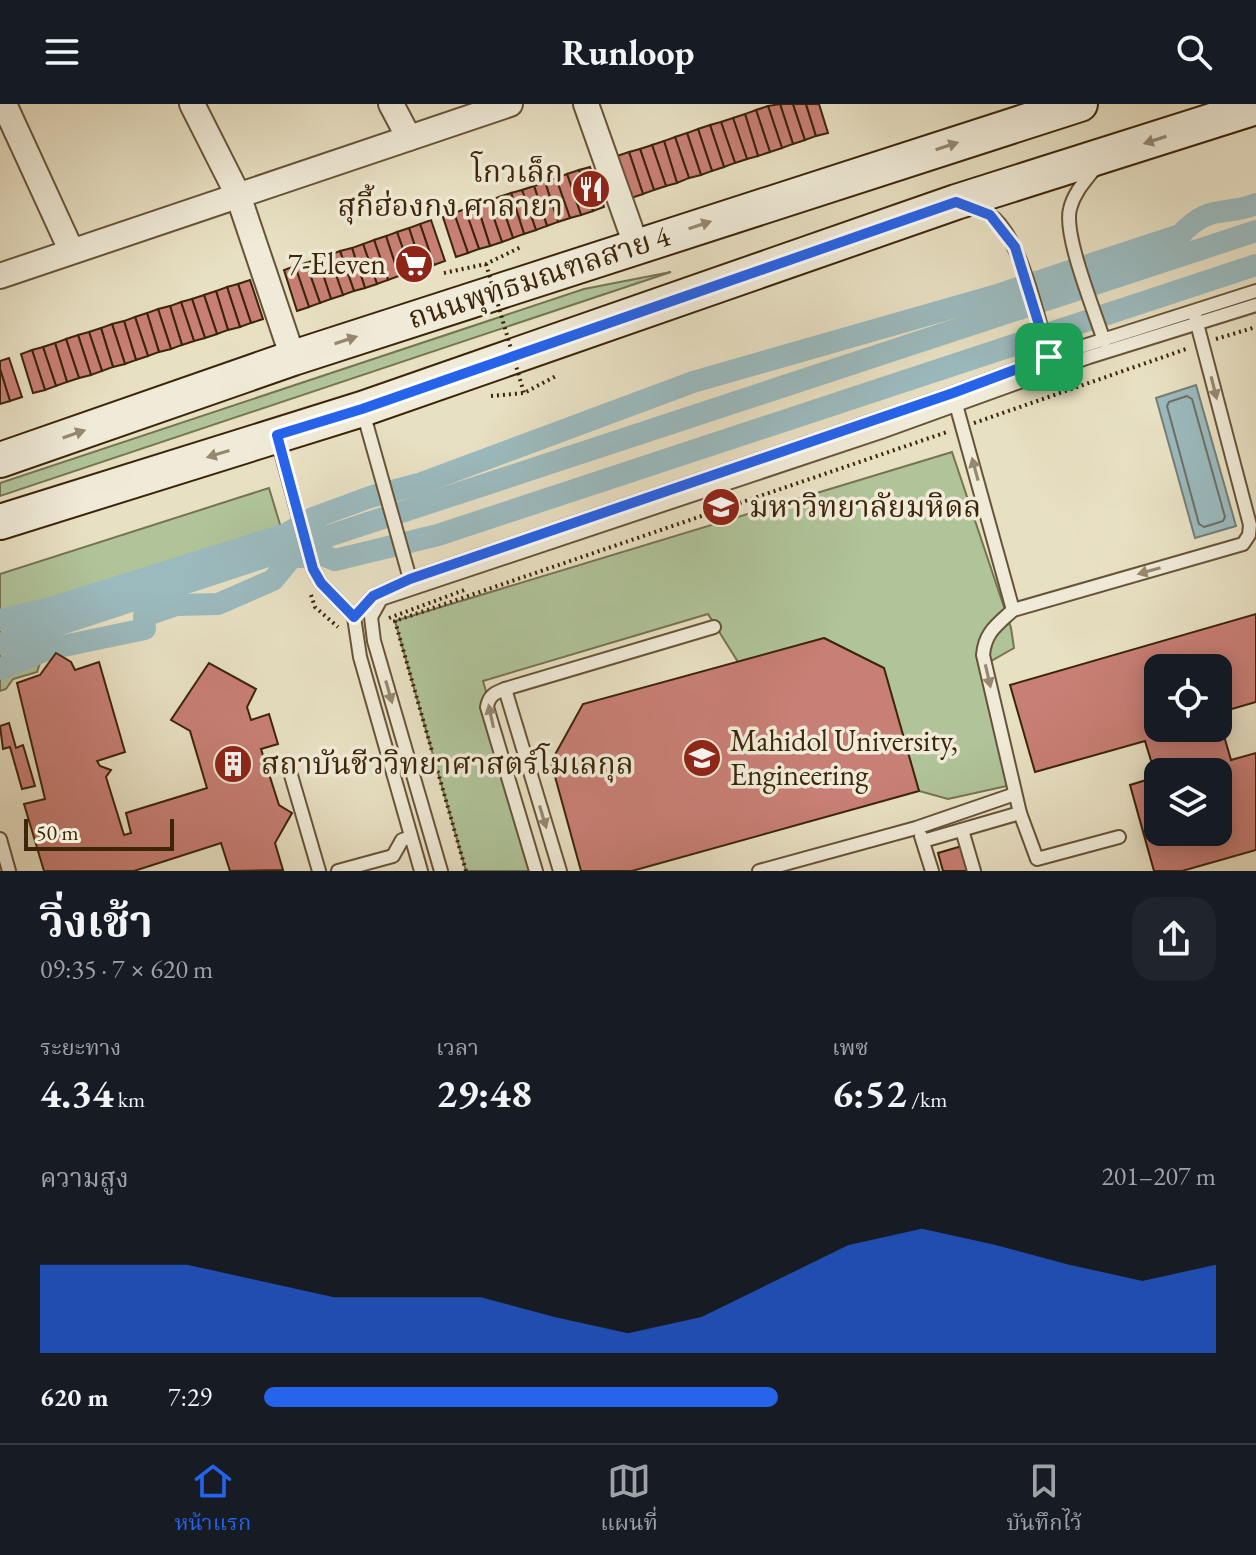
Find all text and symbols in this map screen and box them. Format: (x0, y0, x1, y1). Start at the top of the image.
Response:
text: Runloop (562, 29, 694, 76)
icon: menu (40, 30, 84, 74)
icon: search (1172, 30, 1216, 74)
one-way arrow (1143, 134, 1167, 146)
one-way arrow (936, 139, 960, 152)
place label: โกวเล็ก สุกี้ฮ่องกง ศาลายา (337, 151, 563, 225)
restaurant icon: โกวเล็ก สุกี้ฮ่องกง ศาลายา (570, 168, 612, 210)
street label: ถนนพุทธมณฑลสาย 4 (403, 216, 675, 337)
one-way arrow (688, 218, 712, 231)
supermarket icon: 7-Eleven (393, 243, 435, 285)
place label: 7-Eleven (288, 244, 386, 283)
pin (1015, 323, 1083, 391)
one-way arrow (334, 334, 358, 346)
icon: arrive (1027, 335, 1071, 379)
one-way arrow (1209, 376, 1221, 401)
one-way arrow (62, 427, 86, 440)
one-way arrow (206, 448, 230, 460)
one-way arrow (968, 456, 980, 481)
school or university icon: มหาวิทยาลัยมหิดล (700, 486, 742, 528)
place label: มหาวิทยาลัยมหิดล (749, 487, 981, 526)
one-way arrow (1137, 565, 1161, 578)
map controls (1144, 654, 1232, 846)
button: locate (1144, 654, 1232, 742)
one-way arrow (982, 664, 995, 689)
one-way arrow (383, 681, 396, 705)
one-way arrow (484, 703, 497, 728)
place label: Mahidol University, Engineering (730, 721, 958, 794)
school or university icon: Mahidol University, Engineering (681, 737, 723, 779)
building icon: สถาบันชีววิทยาศาสตร์โมเลกุล (212, 743, 254, 785)
place label: สถาบันชีววิทยาศาสตร์โมเลกุล (261, 743, 634, 783)
button: layers (1144, 758, 1232, 846)
one-way arrow (538, 806, 550, 830)
scale bar (24, 815, 174, 851)
text: 50 m (36, 818, 79, 847)
text: วิ่งเช้า (40, 893, 153, 950)
button: share (1132, 897, 1216, 981)
text: 09:35 · 7 × 620 m (40, 952, 213, 986)
text: ระยะทาง (40, 1033, 121, 1062)
text: เวลา (436, 1033, 479, 1062)
text: เพซ (832, 1033, 869, 1062)
text: 4.34 (40, 1067, 113, 1119)
text: 29:48 (436, 1067, 532, 1119)
text: 6:52 (832, 1067, 907, 1119)
text: km (113, 1085, 145, 1114)
text: /km (907, 1085, 947, 1114)
text: 201–207 m (1101, 1159, 1216, 1193)
text: ความสูง (40, 1161, 129, 1195)
text: 620 m (40, 1380, 108, 1414)
text: 7:29 (168, 1380, 212, 1414)
tab: หน้าแรก (174, 1459, 251, 1542)
tab: แผนที่ (600, 1459, 658, 1542)
tab: บันทึกไว้ (1007, 1459, 1082, 1542)

